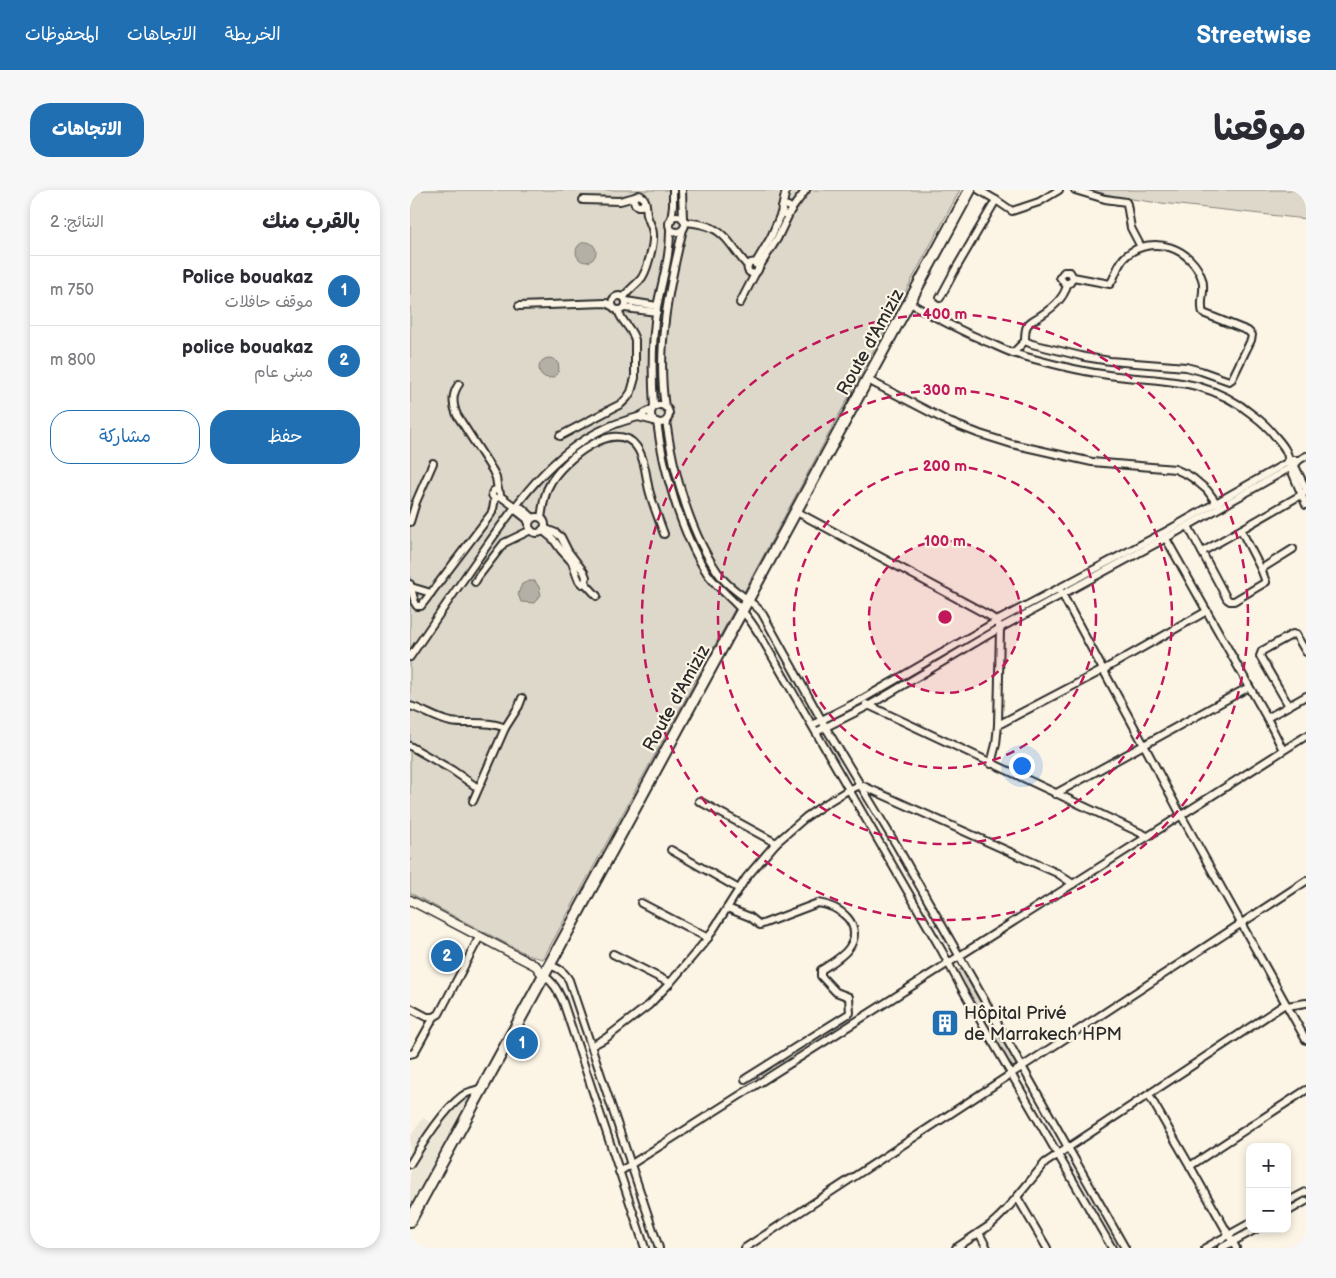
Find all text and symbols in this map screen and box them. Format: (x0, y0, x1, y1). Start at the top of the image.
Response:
text: Streetwise (1197, 21, 1311, 50)
text: المحفوظات (25, 24, 99, 45)
text: الاتجاهات (127, 24, 197, 45)
text: الخريطة (225, 24, 281, 45)
button: الاتجاهات (30, 103, 144, 157)
text: موقعنا (1213, 108, 1306, 151)
text: بالقرب منك (262, 209, 360, 234)
text: النتائج: 2 (50, 213, 104, 232)
text: Police bouakaz (182, 266, 313, 289)
text: 750 m (50, 281, 94, 300)
text: 1 (341, 281, 347, 300)
street label: Route d'Amiziz (833, 285, 908, 399)
text: موقف حافلات (225, 293, 313, 312)
text: 400 m (923, 305, 967, 324)
text: police bouakaz (182, 336, 313, 359)
text: 800 m (50, 351, 96, 370)
text: 2 (339, 351, 349, 370)
text: مبنى عام (254, 363, 313, 382)
text: 300 m (923, 381, 967, 400)
button: مشاركة (50, 410, 200, 464)
button: حفظ (210, 410, 360, 464)
text: 200 m (923, 457, 967, 476)
text: 100 m (924, 532, 966, 551)
centre of rings (936, 608, 954, 626)
street label: Route d'Amiziz (639, 641, 714, 755)
your location (1009, 753, 1035, 779)
pin: 2 (431, 937, 463, 975)
place label: Hôpital Privé de Marrakech HPM (964, 1003, 1122, 1045)
building icon: Hôpital Privé de Marrakech HPM (930, 1008, 960, 1038)
pin: 1 (506, 1024, 538, 1062)
map controls (1246, 1143, 1291, 1233)
button: + (1246, 1143, 1291, 1188)
button: − (1246, 1188, 1291, 1233)

